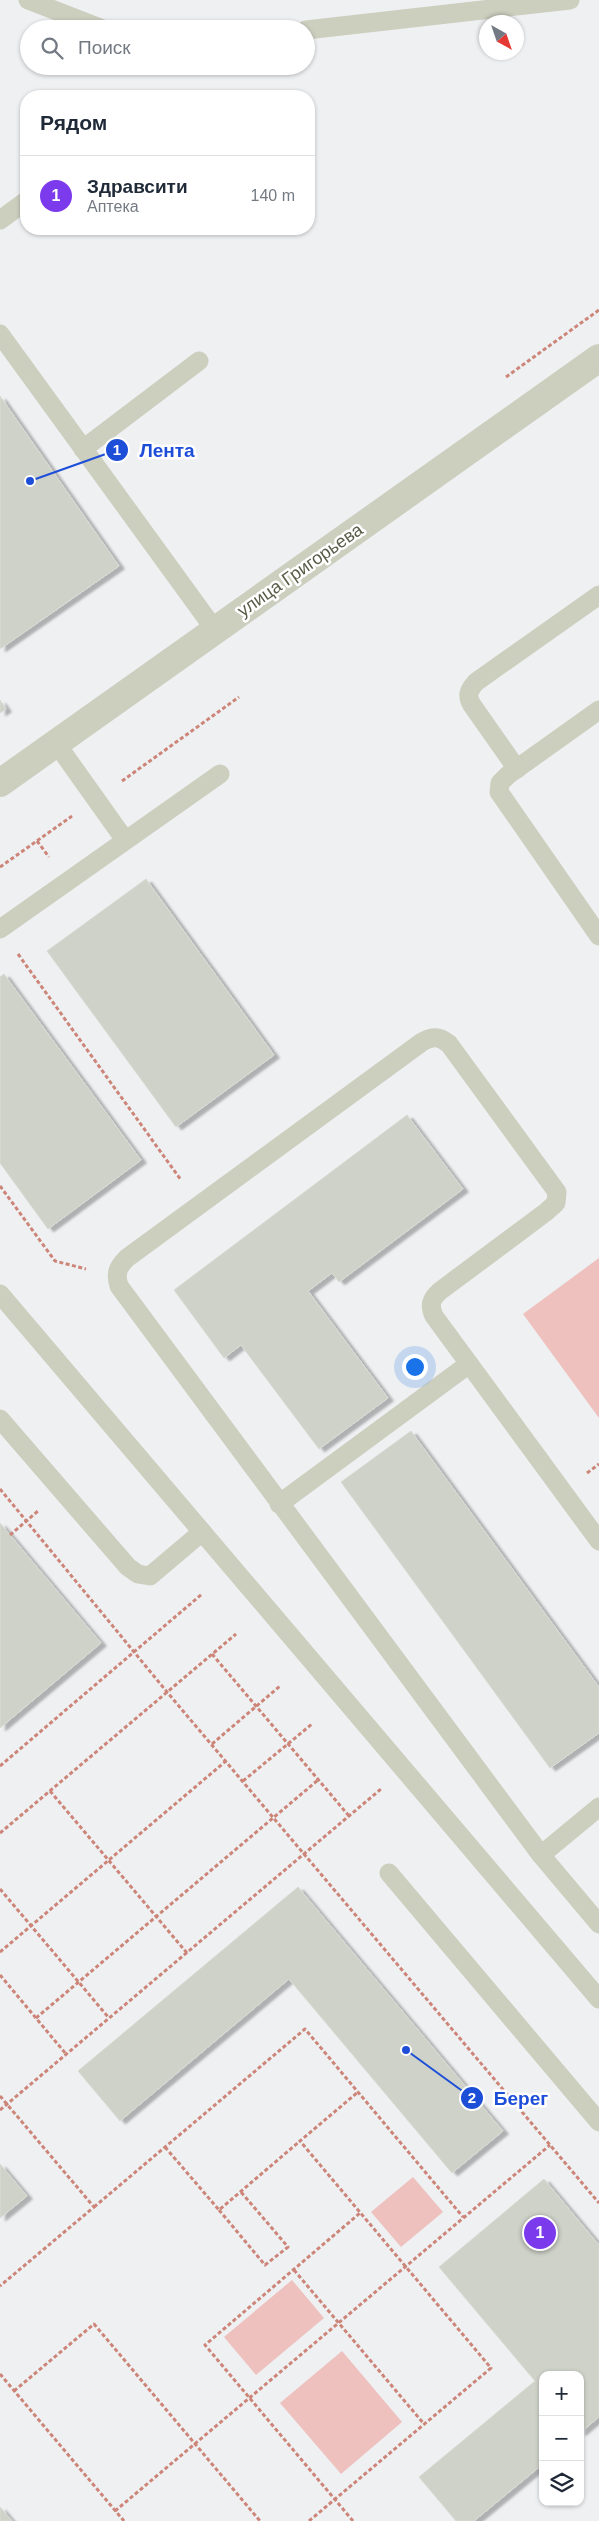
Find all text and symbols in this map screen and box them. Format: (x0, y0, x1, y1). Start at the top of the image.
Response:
north arrow (479, 15, 524, 60)
search box (20, 20, 315, 75)
icon: search (38, 34, 66, 62)
text: Поиск (78, 37, 131, 58)
text: Рядом (40, 111, 107, 134)
text: Здравсити (87, 176, 188, 197)
text: 1 (52, 187, 60, 204)
text: 140 m (251, 187, 295, 204)
text: Аптека (87, 198, 139, 215)
callout: Лента (104, 433, 204, 467)
text: Лента (139, 440, 195, 461)
text: 1 (113, 441, 121, 458)
street label: улица Григорьева (234, 519, 367, 621)
your location (402, 1354, 428, 1380)
callout: Берег (459, 2081, 558, 2115)
text: Берег (494, 2088, 548, 2109)
text: 2 (468, 2089, 476, 2106)
pin: 1 (524, 2214, 556, 2252)
map controls (539, 2371, 584, 2506)
button: + (539, 2371, 584, 2416)
button: − (539, 2416, 584, 2461)
button: layers (539, 2461, 584, 2506)

